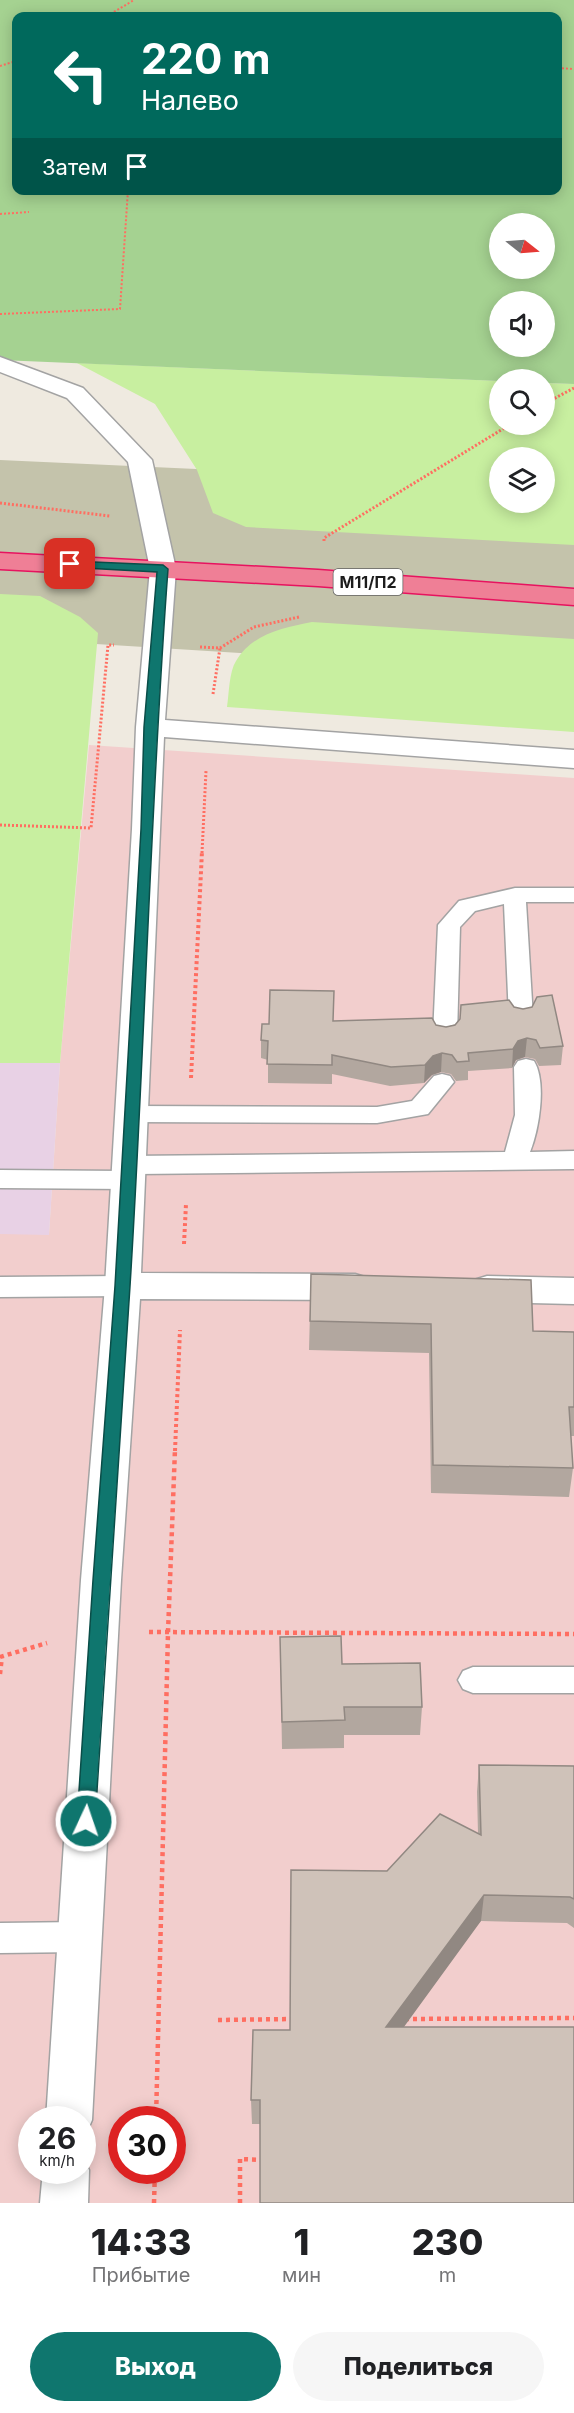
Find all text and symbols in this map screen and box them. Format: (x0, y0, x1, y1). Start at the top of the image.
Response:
text: 220 m (141, 33, 271, 84)
icon: left (42, 36, 120, 114)
text: Налево (141, 84, 239, 117)
icon: arrive (120, 150, 153, 183)
text: Затем (42, 154, 108, 180)
north arrow (489, 213, 555, 279)
map controls (489, 213, 555, 513)
button: sound (489, 291, 555, 357)
button: search (489, 369, 555, 435)
button: layers (489, 447, 555, 513)
pin (44, 538, 95, 589)
icon: arrive (53, 547, 86, 580)
road number: М11/П2 (334, 569, 403, 595)
position arrow (54, 1789, 118, 1853)
speed limit sign: 30 (108, 2106, 186, 2184)
text: 26 (38, 2120, 76, 2156)
text: km/h (39, 2151, 75, 2170)
text: 14:33 (91, 2220, 191, 2264)
text: 1 (294, 2220, 310, 2264)
text: 230 (412, 2220, 483, 2264)
text: Прибытие (92, 2263, 190, 2287)
text: мин (282, 2263, 321, 2287)
text: m (439, 2263, 456, 2287)
button: Выход (30, 2332, 281, 2401)
button: Поделиться (293, 2332, 544, 2401)

